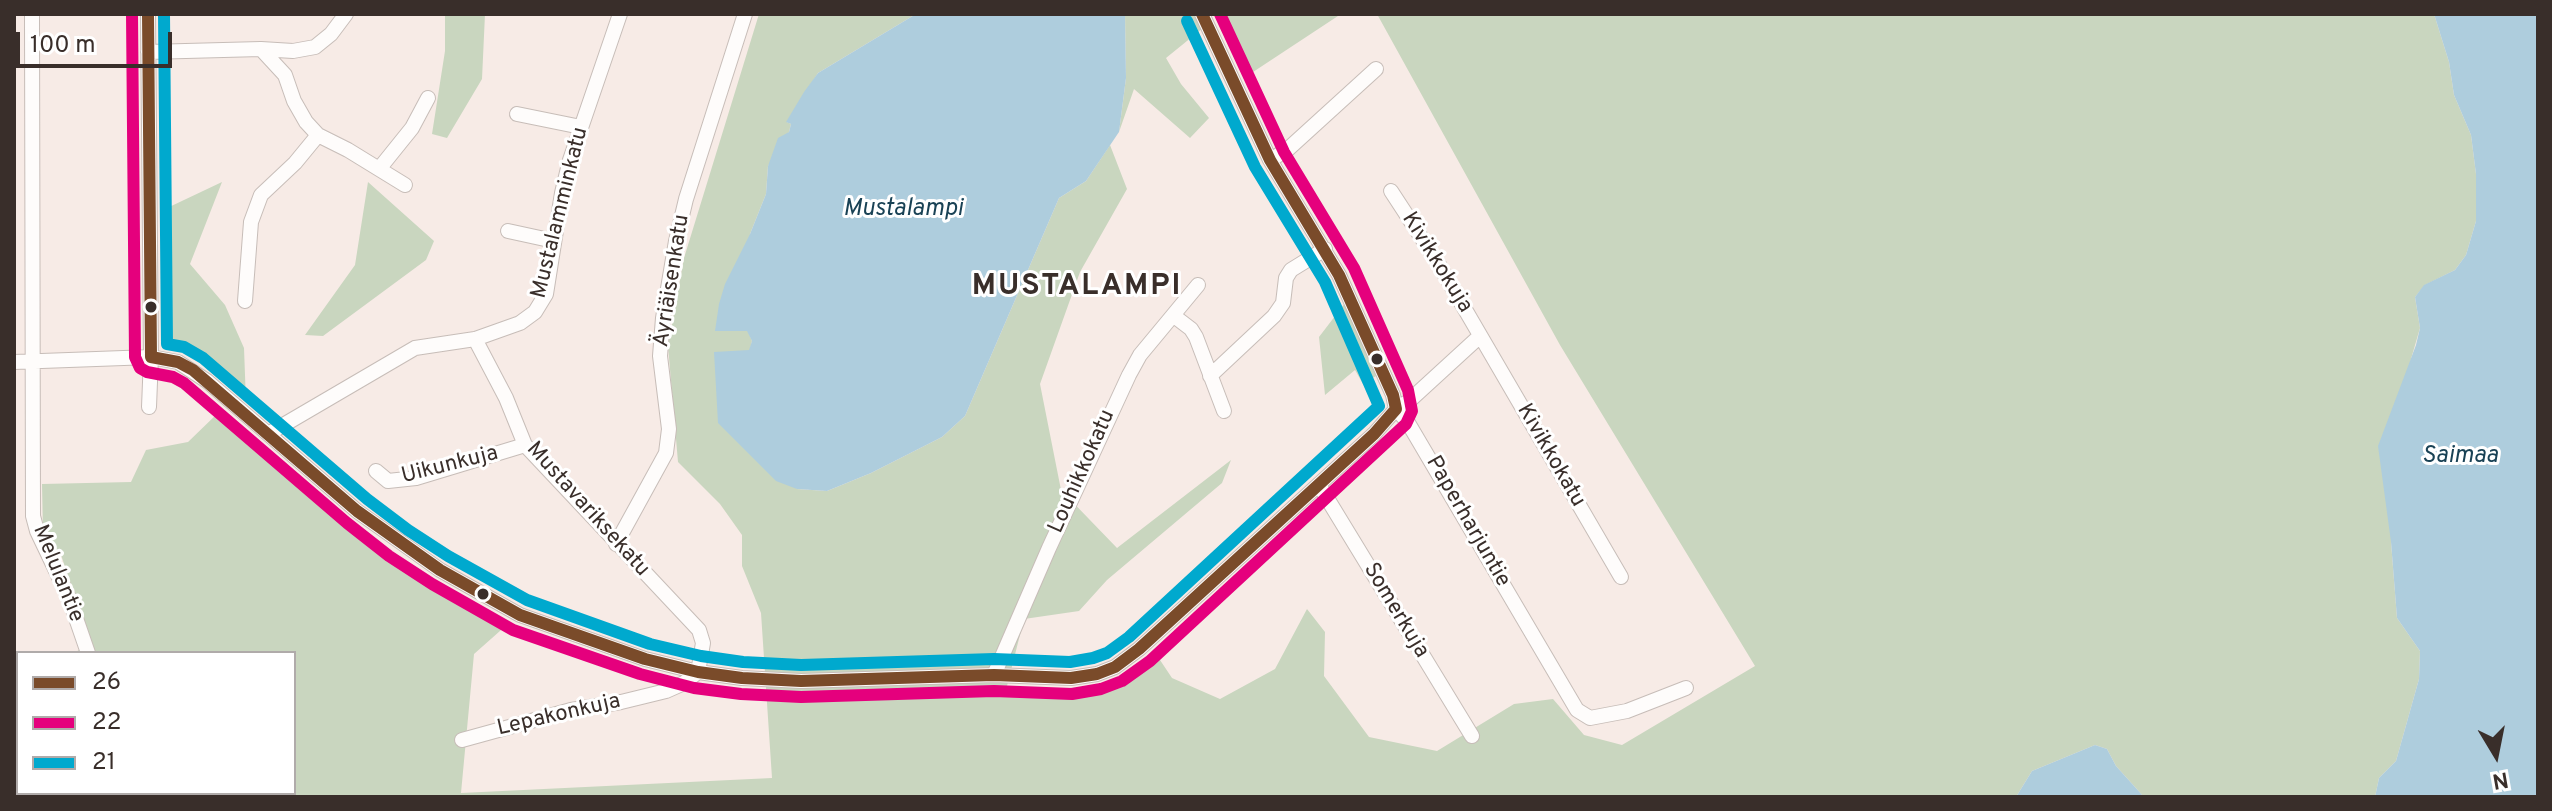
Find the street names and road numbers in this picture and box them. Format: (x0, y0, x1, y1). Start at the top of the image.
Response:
street label: Mustalamminkatu (527, 125, 595, 301)
street label: Kivikkokuja (1395, 208, 1477, 318)
street label: Äyriäisenkatu (649, 213, 697, 349)
street label: Kivikkokatu (1510, 400, 1590, 512)
street label: Louhikkokatu (1044, 406, 1122, 538)
street label: Mustavariksekatu (520, 437, 654, 583)
street label: Uikunkuja (399, 441, 501, 491)
street label: Paperharjuntie (1419, 452, 1515, 592)
street label: Melulantie (26, 521, 88, 627)
street label: Somerkuja (1356, 559, 1434, 663)
street label: Lepakonkuja (495, 689, 623, 743)

